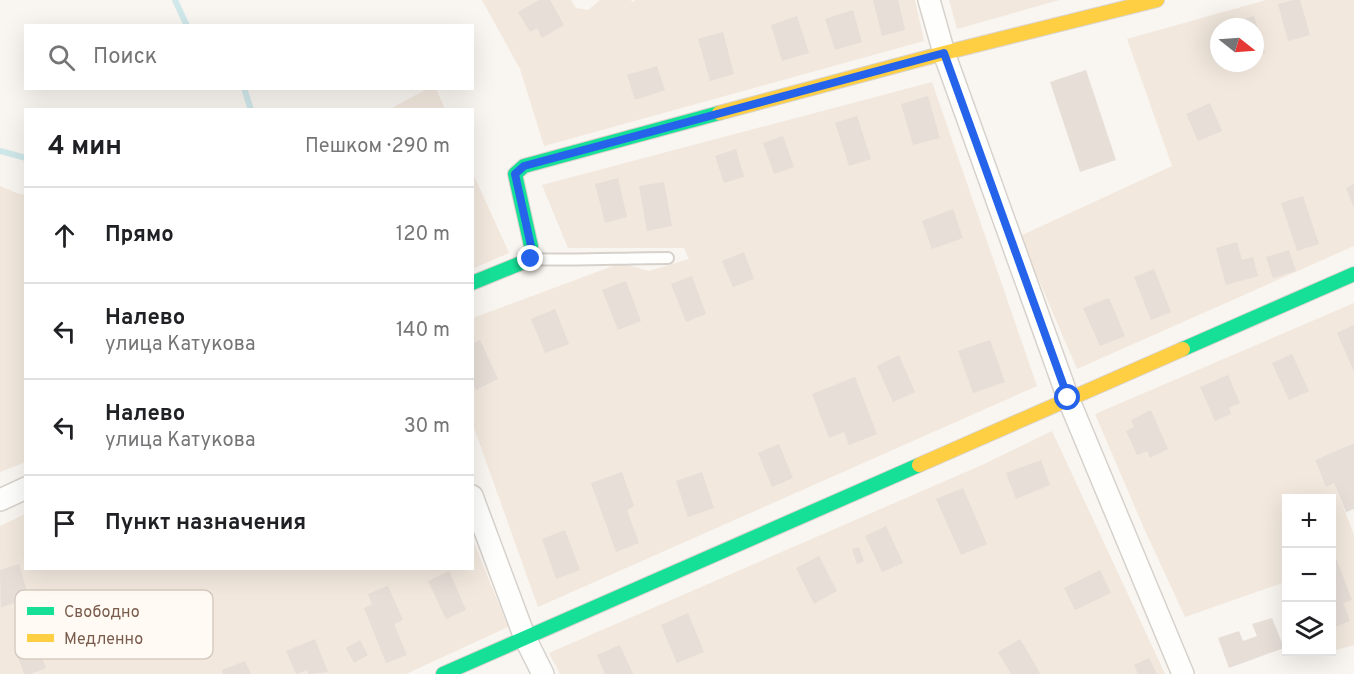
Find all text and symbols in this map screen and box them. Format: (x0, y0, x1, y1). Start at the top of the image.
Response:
north arrow (1210, 18, 1264, 72)
search box (24, 24, 474, 90)
icon: search (45, 41, 78, 74)
text: Поиск (93, 44, 157, 71)
text: 4 мин (48, 131, 122, 164)
text: Пешком · 290 m (305, 134, 450, 160)
icon: ahead (48, 219, 81, 252)
text: Прямо (105, 222, 174, 249)
text: 120 m (396, 222, 450, 248)
route end (517, 245, 543, 271)
text: Налево (105, 305, 185, 332)
icon: left (48, 315, 81, 348)
text: 140 m (396, 318, 450, 344)
text: улица Катукова (105, 332, 255, 358)
route start (1054, 384, 1080, 410)
text: Налево (105, 401, 185, 428)
icon: left (48, 411, 81, 444)
text: 30 m (404, 414, 450, 440)
text: улица Катукова (105, 428, 255, 454)
map controls (1282, 494, 1336, 656)
button: + (1282, 494, 1336, 548)
icon: arrive (48, 507, 81, 540)
text: Пункт назначения (105, 510, 306, 537)
button: − (1282, 548, 1336, 602)
legend (15, 590, 213, 659)
button: layers (1282, 602, 1336, 656)
text: Свободно (64, 603, 140, 623)
text: Медленно (64, 630, 143, 650)

